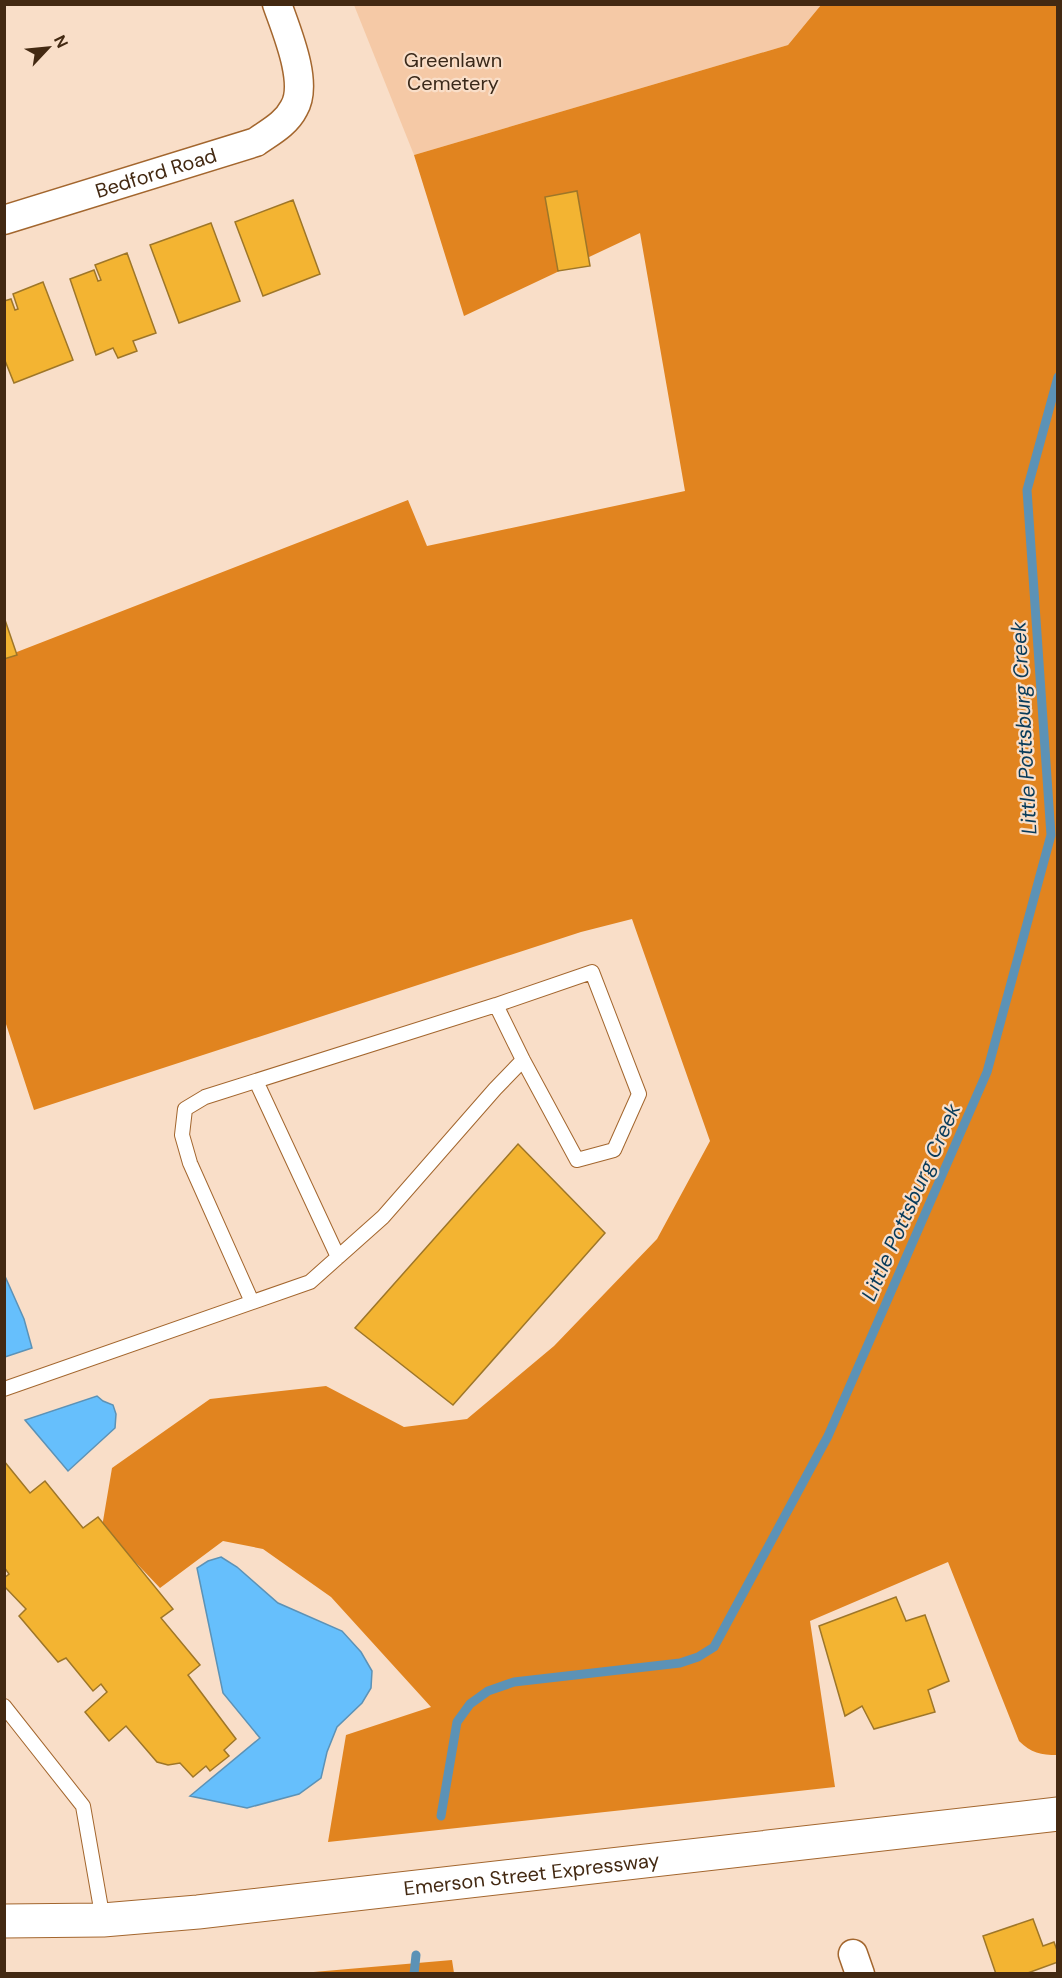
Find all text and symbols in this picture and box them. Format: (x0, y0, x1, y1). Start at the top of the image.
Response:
north arrow (18, 18, 78, 78)
text: N (49, 32, 73, 51)
park label: Greenlawn Cemetery (404, 47, 502, 96)
street label: Bedford Road (92, 142, 220, 204)
water label: Little Pottsburg Creek (1004, 620, 1044, 835)
water label: Little Pottsburg Creek (855, 1099, 967, 1305)
street label: Emerson Street Expressway (402, 1847, 661, 1901)

